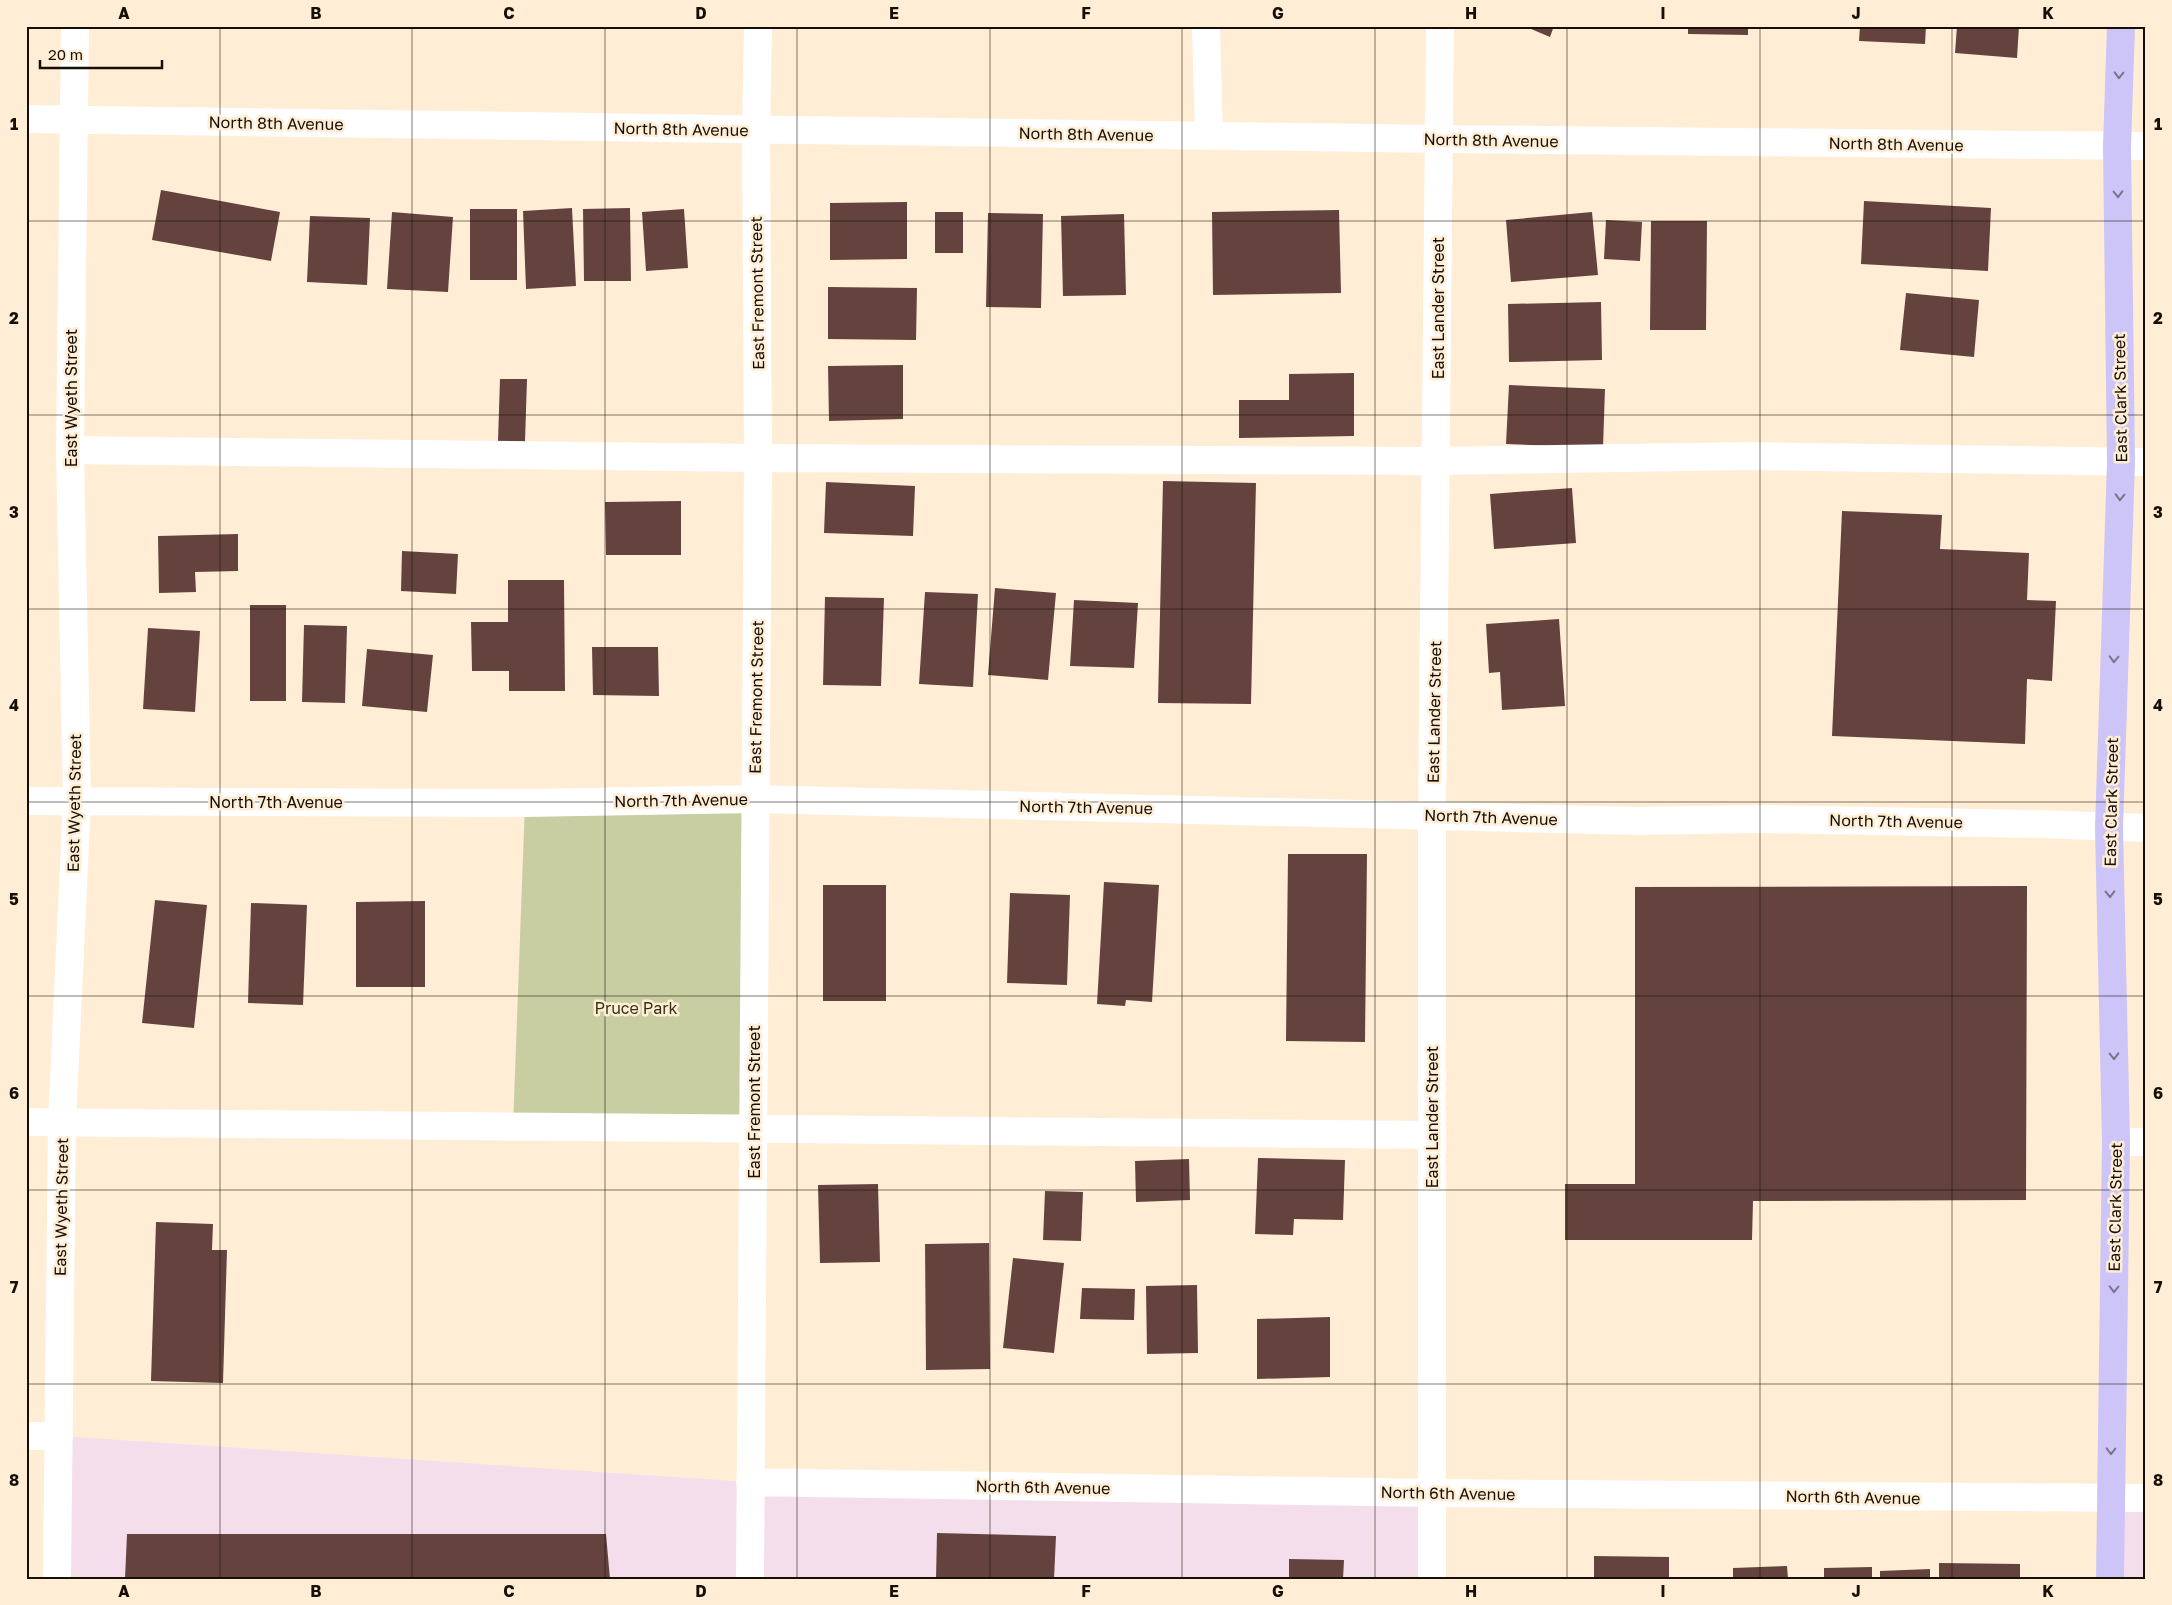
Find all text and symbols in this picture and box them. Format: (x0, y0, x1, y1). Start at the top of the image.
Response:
text: A (118, 3, 130, 23)
text: B (310, 3, 322, 23)
text: C (503, 3, 515, 23)
text: D (695, 3, 707, 23)
text: E (889, 3, 899, 23)
text: F (1081, 3, 1091, 23)
text: G (1272, 3, 1284, 23)
text: H (1465, 3, 1477, 23)
text: I (1660, 3, 1666, 23)
text: J (1851, 3, 1861, 23)
text: K (2042, 3, 2054, 23)
scale bar (40, 38, 162, 70)
text: 20 m (48, 45, 83, 63)
one-way arrow (2114, 71, 2125, 79)
street label: North 8th Avenue (208, 112, 344, 134)
text: 1 (10, 114, 18, 134)
text: 1 (2154, 114, 2162, 134)
street label: North 8th Avenue (613, 118, 749, 140)
street label: North 8th Avenue (1018, 123, 1154, 145)
street label: North 8th Avenue (1423, 129, 1559, 151)
street label: North 8th Avenue (1828, 133, 1964, 155)
one-way arrow (2112, 191, 2123, 199)
street label: East Fremont Street (746, 216, 768, 370)
street label: East Lander Street (1428, 237, 1448, 379)
text: 2 (9, 308, 19, 328)
text: 2 (2153, 308, 2163, 328)
street label: East Wyeth Street (61, 329, 81, 467)
street label: East Clark Street (2109, 333, 2131, 463)
one-way arrow (2114, 493, 2125, 501)
text: 3 (9, 502, 19, 522)
text: 3 (2153, 502, 2163, 522)
street label: East Fremont Street (745, 620, 767, 774)
street label: East Lander Street (1423, 641, 1445, 783)
one-way arrow (2109, 656, 2120, 664)
text: 4 (9, 695, 19, 715)
text: 4 (2153, 695, 2163, 715)
street label: East Wyeth Street (63, 734, 85, 872)
street label: East Clark Street (2100, 737, 2122, 867)
street label: North 7th Avenue (614, 789, 748, 811)
street label: North 7th Avenue (209, 792, 343, 812)
street label: North 7th Avenue (1019, 796, 1153, 818)
street label: North 7th Avenue (1424, 805, 1558, 829)
street label: North 7th Avenue (1829, 810, 1963, 832)
text: 5 (9, 889, 19, 909)
text: 5 (2153, 889, 2163, 909)
one-way arrow (2105, 890, 2115, 898)
park label: Pruce Park (594, 998, 678, 1018)
street label: East Fremont Street (744, 1025, 764, 1179)
street label: East Lander Street (1422, 1046, 1442, 1188)
one-way arrow (2109, 1053, 2119, 1061)
text: 6 (9, 1083, 19, 1103)
text: 6 (2153, 1083, 2163, 1103)
street label: East Wyeth Street (50, 1138, 72, 1276)
street label: East Clark Street (2104, 1142, 2126, 1272)
text: 7 (10, 1277, 19, 1297)
text: 7 (2154, 1277, 2163, 1297)
one-way arrow (2108, 1285, 2119, 1293)
one-way arrow (2106, 1448, 2116, 1455)
text: 8 (9, 1470, 19, 1490)
text: 8 (2153, 1470, 2163, 1490)
street label: North 6th Avenue (975, 1476, 1111, 1498)
street label: North 6th Avenue (1380, 1482, 1516, 1504)
street label: North 6th Avenue (1785, 1486, 1921, 1508)
text: A (118, 1581, 130, 1601)
text: B (310, 1581, 322, 1601)
text: C (503, 1581, 515, 1601)
text: D (695, 1581, 707, 1601)
text: E (889, 1581, 899, 1601)
text: F (1081, 1581, 1091, 1601)
text: G (1272, 1581, 1284, 1601)
text: H (1465, 1581, 1477, 1601)
text: I (1660, 1581, 1666, 1601)
text: J (1851, 1581, 1861, 1601)
text: K (2042, 1581, 2054, 1601)

